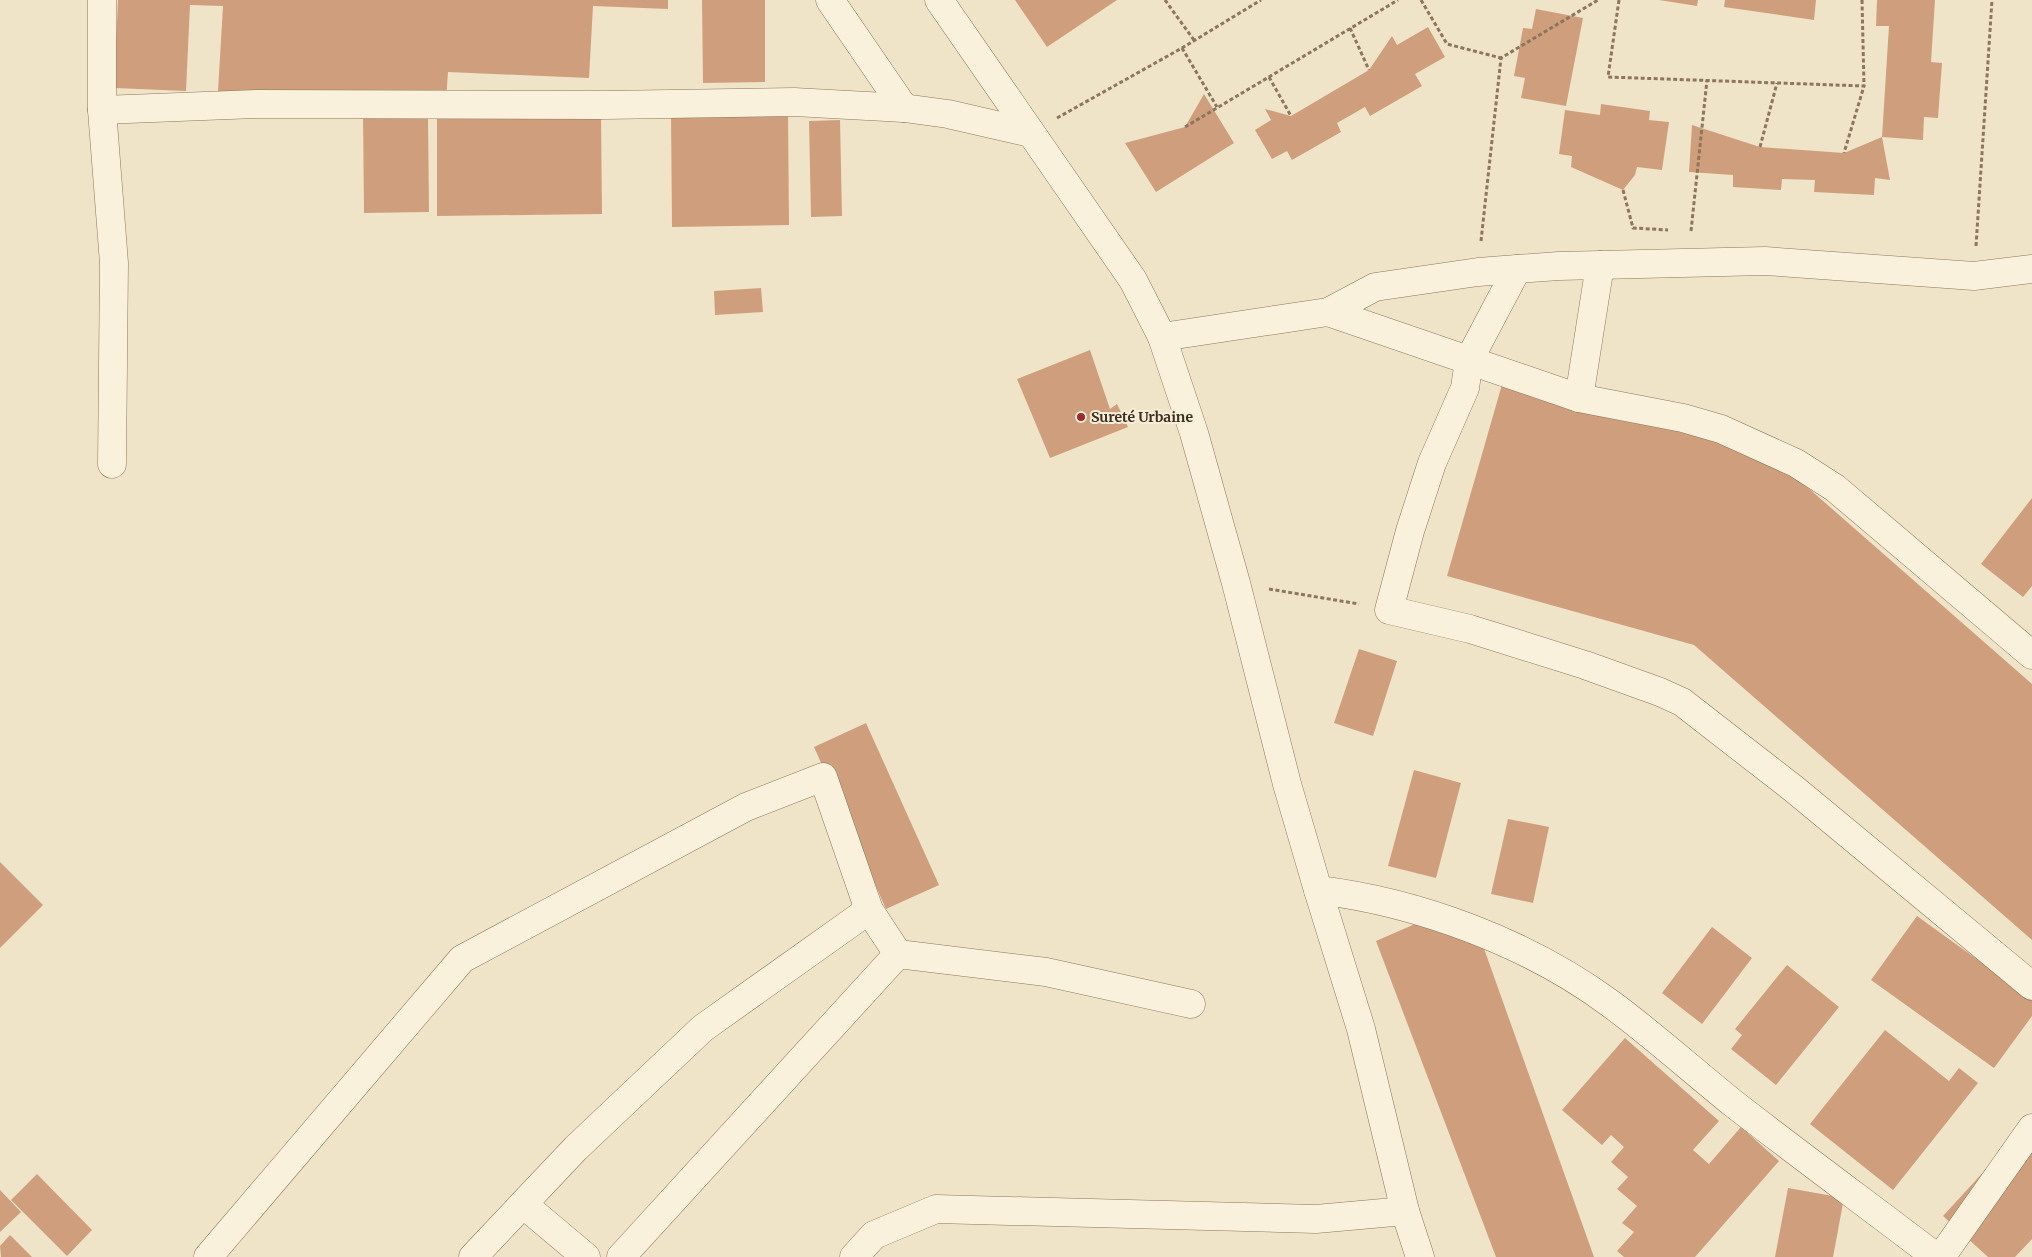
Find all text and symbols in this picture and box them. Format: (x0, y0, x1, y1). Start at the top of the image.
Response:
place label: Sureté Urbaine (1091, 408, 1193, 426)
marker: Sureté Urbaine (1075, 411, 1087, 423)

